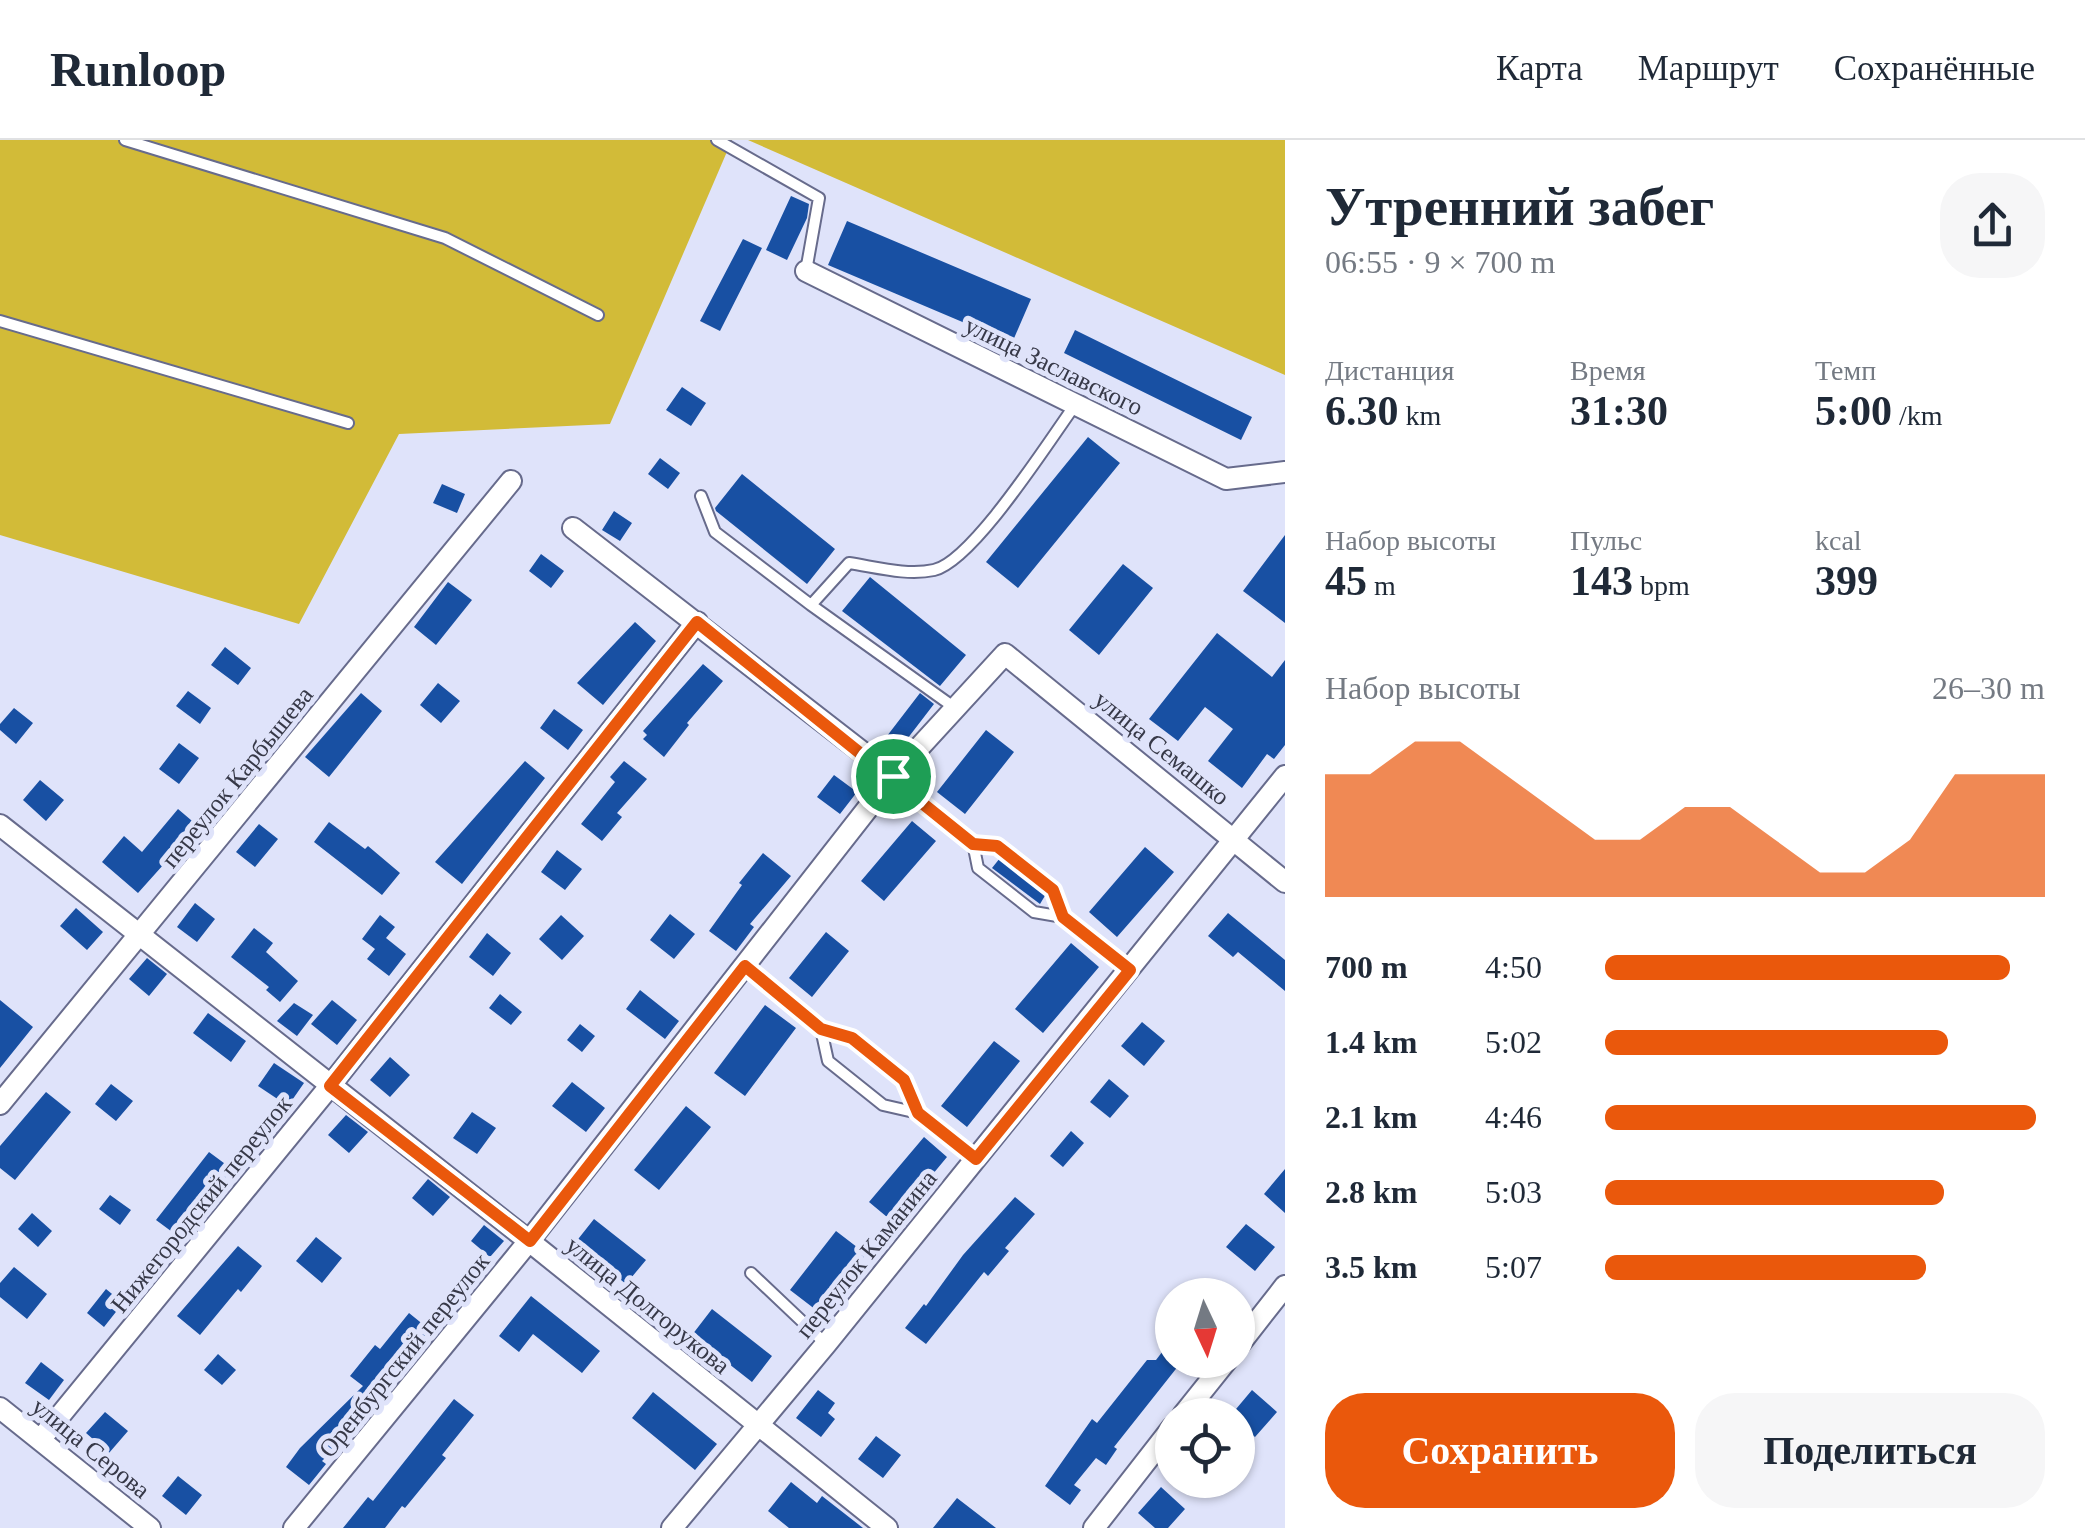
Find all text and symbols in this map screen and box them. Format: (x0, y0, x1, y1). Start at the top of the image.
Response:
text: Runloop (50, 43, 226, 96)
text: Карта (1496, 49, 1583, 88)
text: Маршрут (1638, 49, 1779, 88)
text: Сохранённые (1834, 49, 2035, 88)
button: share (1940, 173, 2045, 278)
text: Утренний забег (1325, 176, 1714, 237)
text: 06:55 · 9 × 700 m (1325, 244, 1555, 280)
street label: улица Заславского (961, 311, 1147, 421)
text: Дистанция (1325, 355, 1454, 386)
text: Время (1570, 355, 1646, 386)
text: Темп (1815, 355, 1876, 386)
text: 6.30 (1325, 388, 1399, 434)
text: 31:30 (1570, 388, 1668, 434)
text: 5:00 (1815, 388, 1892, 434)
text: km (1399, 400, 1441, 431)
text: /km (1892, 400, 1943, 431)
text: Набор высоты (1325, 525, 1496, 556)
text: Пульс (1570, 525, 1642, 556)
text: kcal (1815, 525, 1862, 556)
text: 45 (1325, 558, 1367, 604)
text: 143 (1570, 558, 1633, 604)
text: 399 (1815, 558, 1878, 604)
text: m (1367, 570, 1396, 601)
text: bpm (1633, 570, 1690, 601)
text: Набор высоты (1325, 670, 1520, 706)
text: 26–30 m (1932, 670, 2045, 706)
street label: переулок Карбышева (156, 681, 318, 873)
street label: улица Семашко (1089, 685, 1235, 811)
pin (851, 734, 936, 819)
icon: arrive (866, 749, 921, 804)
text: 700 m (1325, 949, 1408, 985)
text: 4:50 (1485, 949, 1542, 985)
text: 1.4 km (1325, 1024, 1417, 1060)
text: 5:02 (1485, 1024, 1542, 1060)
street label: Нижегородский переулок (105, 1090, 297, 1318)
text: 2.1 km (1325, 1099, 1417, 1135)
text: 4:46 (1485, 1099, 1542, 1135)
street label: переулок Каманина (790, 1165, 942, 1343)
text: 2.8 km (1325, 1174, 1417, 1210)
text: 5:03 (1485, 1174, 1542, 1210)
street label: улица Долгорукова (561, 1231, 735, 1379)
street label: Оренбургский переулок (313, 1247, 495, 1462)
text: 3.5 km (1325, 1249, 1417, 1285)
text: 5:07 (1485, 1249, 1542, 1285)
north arrow (1155, 1278, 1255, 1378)
map controls (1155, 1278, 1255, 1498)
street label: улица Серова (27, 1392, 155, 1504)
button: Сохранить (1325, 1393, 1675, 1508)
button: Поделиться (1695, 1393, 2045, 1508)
button: locate (1155, 1398, 1255, 1498)

